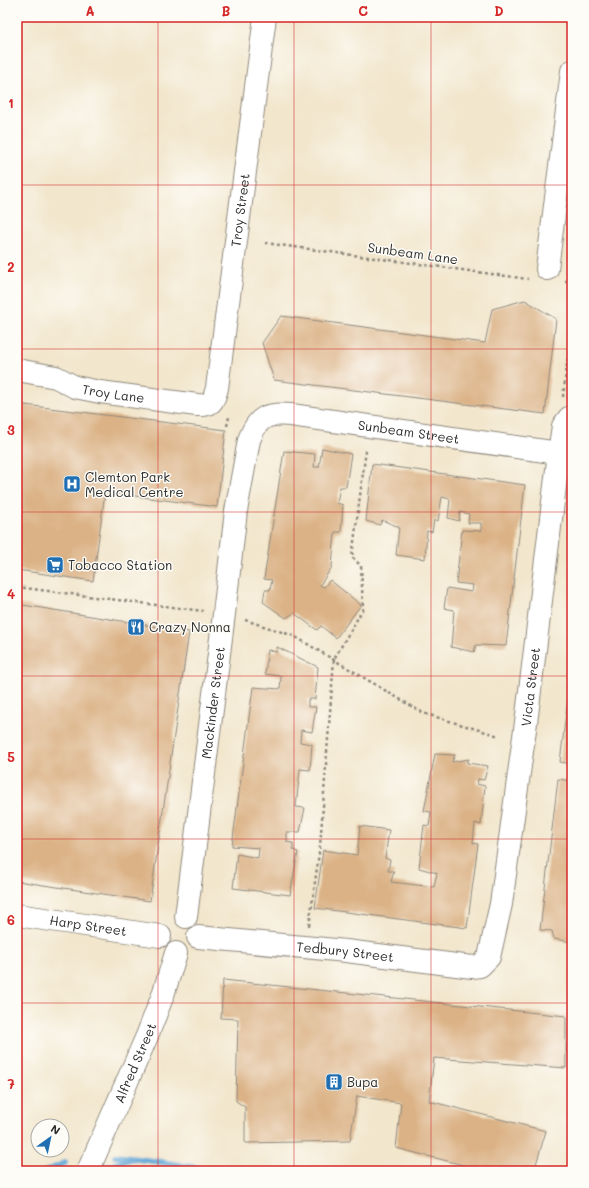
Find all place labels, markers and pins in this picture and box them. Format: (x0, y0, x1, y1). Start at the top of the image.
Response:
place label: Clemton Park Medical Centre (85, 468, 184, 500)
hospital icon: Clemton Park Medical Centre (62, 474, 82, 494)
supermarket icon: Tobacco Station (45, 555, 65, 575)
place label: Tobacco Station (68, 556, 172, 573)
restaurant icon: Crazy Nonna (126, 617, 146, 637)
place label: Crazy Nonna (149, 618, 231, 635)
building icon: Bupa (324, 1072, 344, 1092)
place label: Bupa (347, 1073, 378, 1090)

